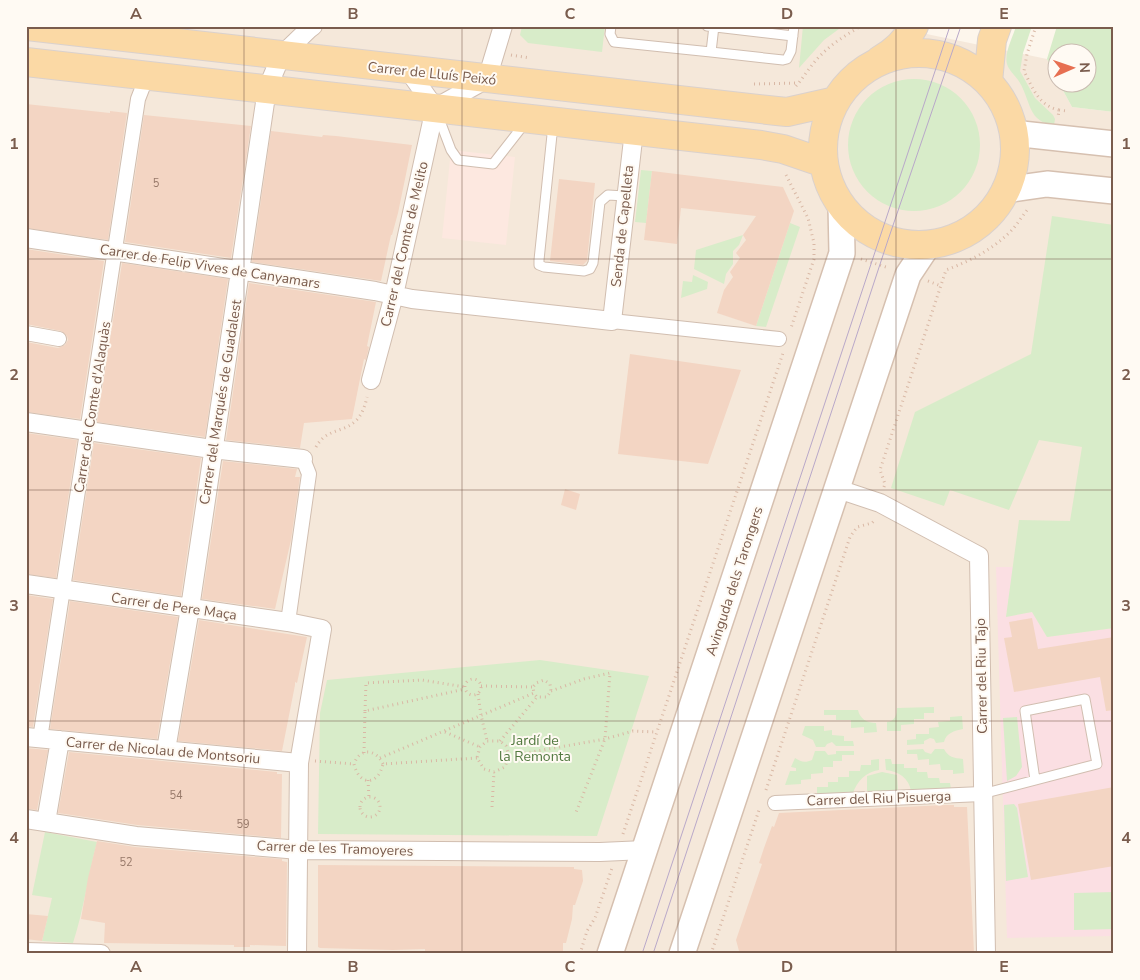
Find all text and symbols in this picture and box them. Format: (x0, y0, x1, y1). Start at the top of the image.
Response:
text: A (130, 3, 142, 25)
text: B (347, 3, 359, 25)
text: C (565, 3, 576, 25)
text: D (781, 3, 793, 25)
text: E (999, 3, 1009, 25)
north arrow (1048, 42, 1098, 92)
street label: Carrer de Lluís Peixó (367, 57, 497, 90)
text: N (1075, 62, 1094, 73)
text: 1 (9, 133, 19, 155)
text: 1 (1121, 133, 1131, 155)
street label: Carrer del Comte de Melito (376, 159, 433, 329)
street label: Senda de Capelleta (607, 164, 638, 288)
house number: 5 (153, 176, 160, 191)
street label: Carrer de Felip Vives de Canyamars (98, 240, 322, 293)
street label: Carrer del Marqués de Guadalest (195, 298, 246, 506)
street label: Carrer del Comte d'Alaquàs (70, 320, 116, 494)
text: 2 (9, 364, 19, 386)
text: 2 (1121, 364, 1131, 386)
street label: Avinguda dels Tarongers (701, 504, 768, 658)
street label: Carrer de Pere Maça (110, 588, 238, 625)
text: 3 (9, 595, 19, 617)
text: 3 (1121, 595, 1131, 617)
street label: Carrer del Riu Tajo (971, 618, 992, 734)
park label: Jardí de la Remonta (499, 731, 571, 766)
street label: Carrer de Nicolau de Montsoriu (65, 733, 261, 768)
street label: Carrer del Riu Pisuerga (806, 786, 952, 811)
house number: 54 (169, 788, 183, 803)
house number: 59 (236, 817, 250, 832)
text: 4 (9, 827, 19, 849)
text: 4 (1121, 827, 1131, 849)
street label: Carrer de les Tramoyeres (256, 836, 414, 861)
house number: 52 (119, 855, 133, 870)
text: A (130, 956, 142, 978)
text: B (347, 956, 359, 978)
text: C (565, 956, 576, 978)
text: D (781, 956, 793, 978)
text: E (999, 956, 1009, 978)

